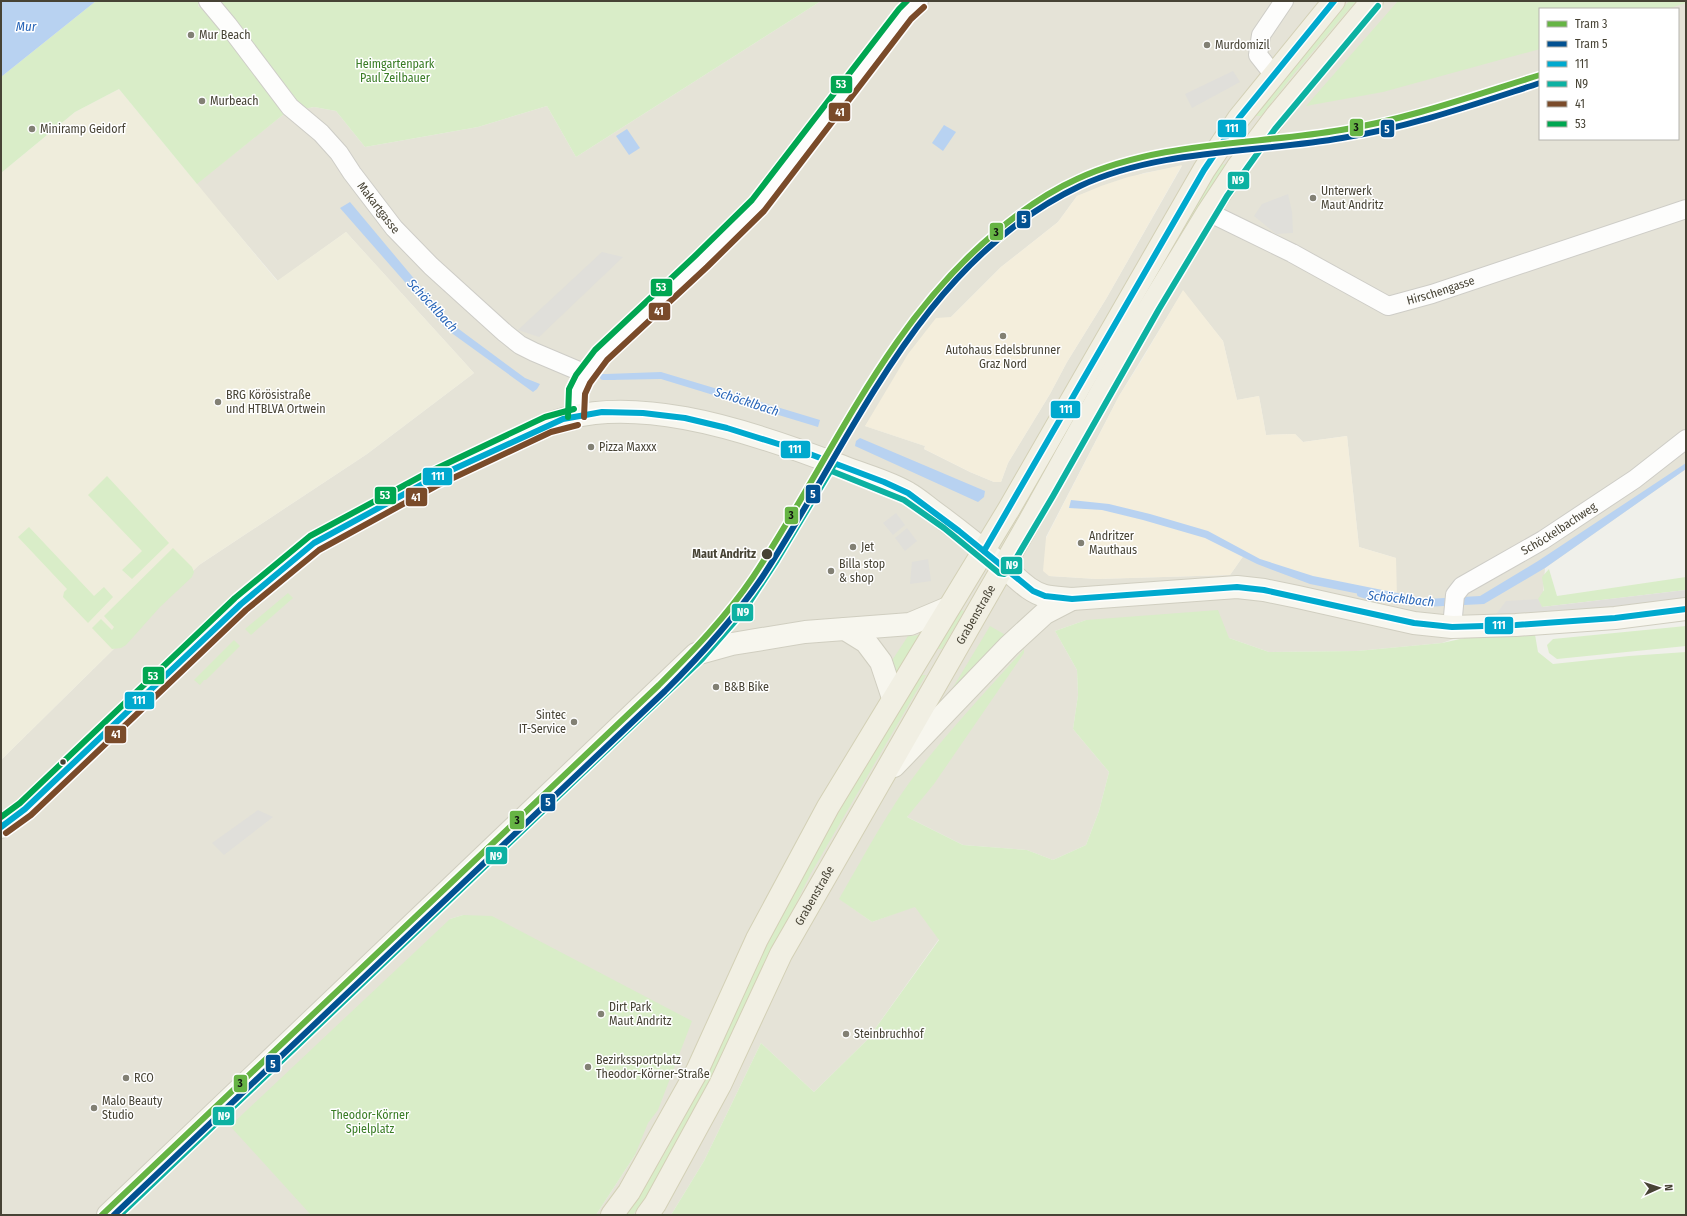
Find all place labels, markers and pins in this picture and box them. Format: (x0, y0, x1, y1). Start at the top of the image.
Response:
place label: Mur Beach (199, 28, 251, 42)
marker: Mur Beach (186, 30, 196, 40)
place label: Murdomizil (1215, 38, 1270, 52)
marker: Murdomizil (1202, 40, 1212, 50)
place label: Murbeach (210, 94, 259, 108)
marker: Murbeach (197, 96, 207, 106)
place label: Miniramp Geidorf (40, 122, 127, 136)
marker: Miniramp Geidorf (27, 124, 37, 134)
place label: Unterwerk Maut Andritz (1321, 184, 1384, 212)
marker: Unterwerk Maut Andritz (1308, 193, 1318, 203)
marker: Autohaus Edelsbrunner Graz Nord (998, 331, 1008, 341)
place label: Autohaus Edelsbrunner Graz Nord (946, 343, 1061, 371)
place label: BRG Körösistraße und HTBLVA Ortwein (226, 388, 326, 416)
marker: BRG Körösistraße und HTBLVA Ortwein (213, 397, 223, 407)
place label: Pizza Maxxx (599, 440, 657, 454)
marker: Pizza Maxxx (586, 442, 596, 452)
place label: Andritzer Mauthaus (1089, 529, 1137, 557)
marker: Andritzer Mauthaus (1076, 538, 1086, 548)
place label: Jet (861, 540, 874, 554)
marker: Jet (848, 542, 858, 552)
place label: Maut Andritz (692, 547, 756, 561)
marker: Maut Andritz (760, 547, 774, 561)
place label: Billa stop & shop (839, 557, 885, 585)
marker: Billa stop & shop (826, 566, 836, 576)
place label: B&B Bike (724, 680, 769, 694)
marker: B&B Bike (711, 682, 721, 692)
place label: Sintec IT-Service (519, 708, 566, 736)
marker: Sintec IT-Service (569, 717, 579, 727)
unlabelled marker (58, 757, 68, 767)
place label: Dirt Park Maut Andritz (609, 1000, 672, 1028)
marker: Dirt Park Maut Andritz (596, 1009, 606, 1019)
place label: Steinbruchhof (854, 1027, 925, 1041)
marker: Steinbruchhof (841, 1029, 851, 1039)
place label: Bezirkssportplatz Theodor-Körner-Straße (596, 1053, 710, 1081)
marker: Bezirkssportplatz Theodor-Körner-Straße (583, 1062, 593, 1072)
place label: RCO (134, 1071, 154, 1085)
marker: RCO (121, 1073, 131, 1083)
place label: Malo Beauty Studio (102, 1094, 163, 1122)
marker: Malo Beauty Studio (89, 1103, 99, 1113)

